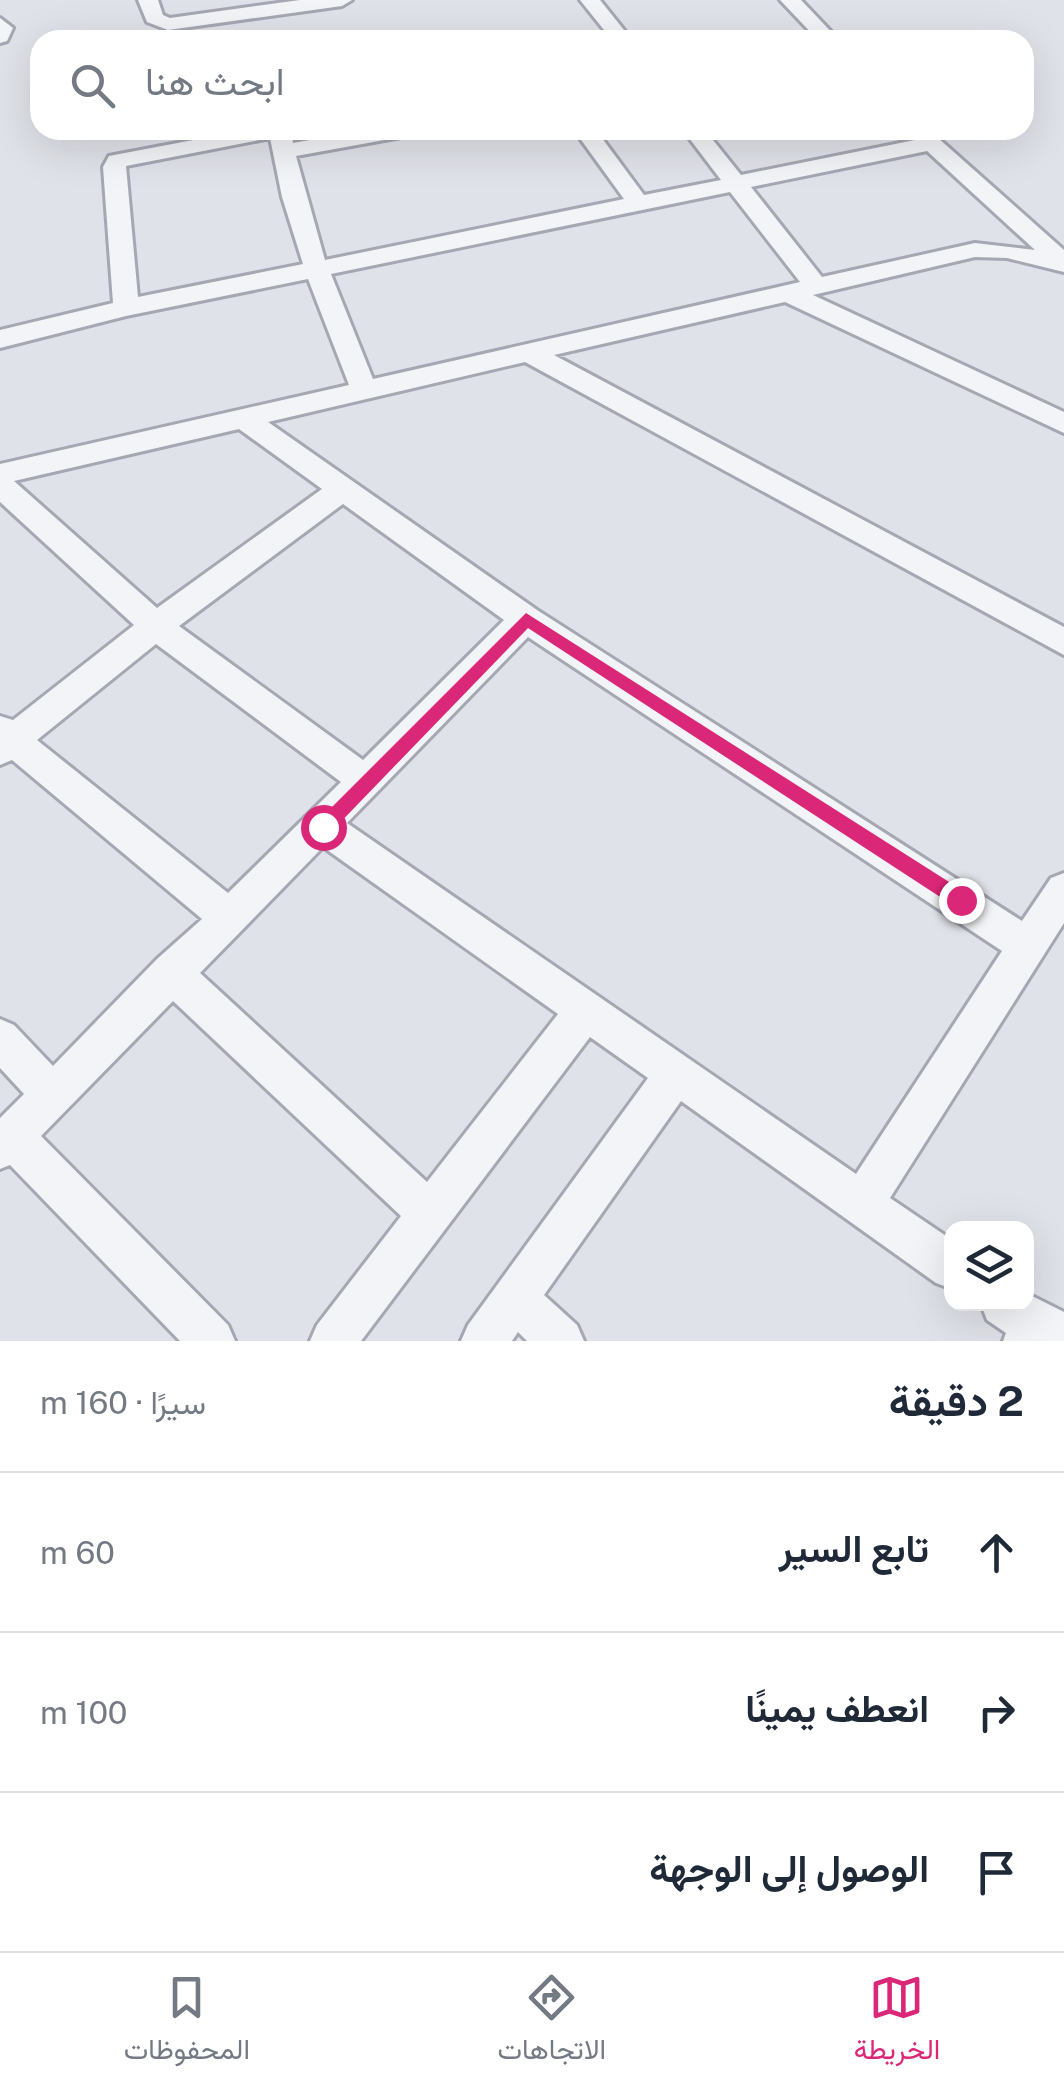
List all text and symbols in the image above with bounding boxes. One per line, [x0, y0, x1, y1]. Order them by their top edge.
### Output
search box [30, 30, 1034, 140]
icon: search [65, 58, 120, 113]
text: ابحث هنا [145, 59, 285, 104]
route start [301, 805, 347, 851]
route end [939, 878, 985, 924]
map controls [944, 1221, 1034, 1311]
button: layers [944, 1221, 1034, 1311]
text: 2 دقيقة [889, 1376, 1024, 1425]
text: سيرًا · 160 m [40, 1384, 206, 1421]
icon: ahead [969, 1525, 1024, 1580]
text: تابع السير [779, 1526, 929, 1571]
text: 60 m [40, 1534, 115, 1571]
icon: right [969, 1685, 1024, 1740]
text: انعطف يمينًا [745, 1686, 929, 1731]
text: 100 m [40, 1694, 127, 1731]
icon: arrive [969, 1845, 1024, 1900]
text: الوصول إلى الوجهة [649, 1846, 929, 1891]
tab: المحفوظات [124, 1970, 250, 2074]
tab: الاتجاهات [497, 1970, 606, 2074]
tab: الخريطة [854, 1970, 940, 2074]

